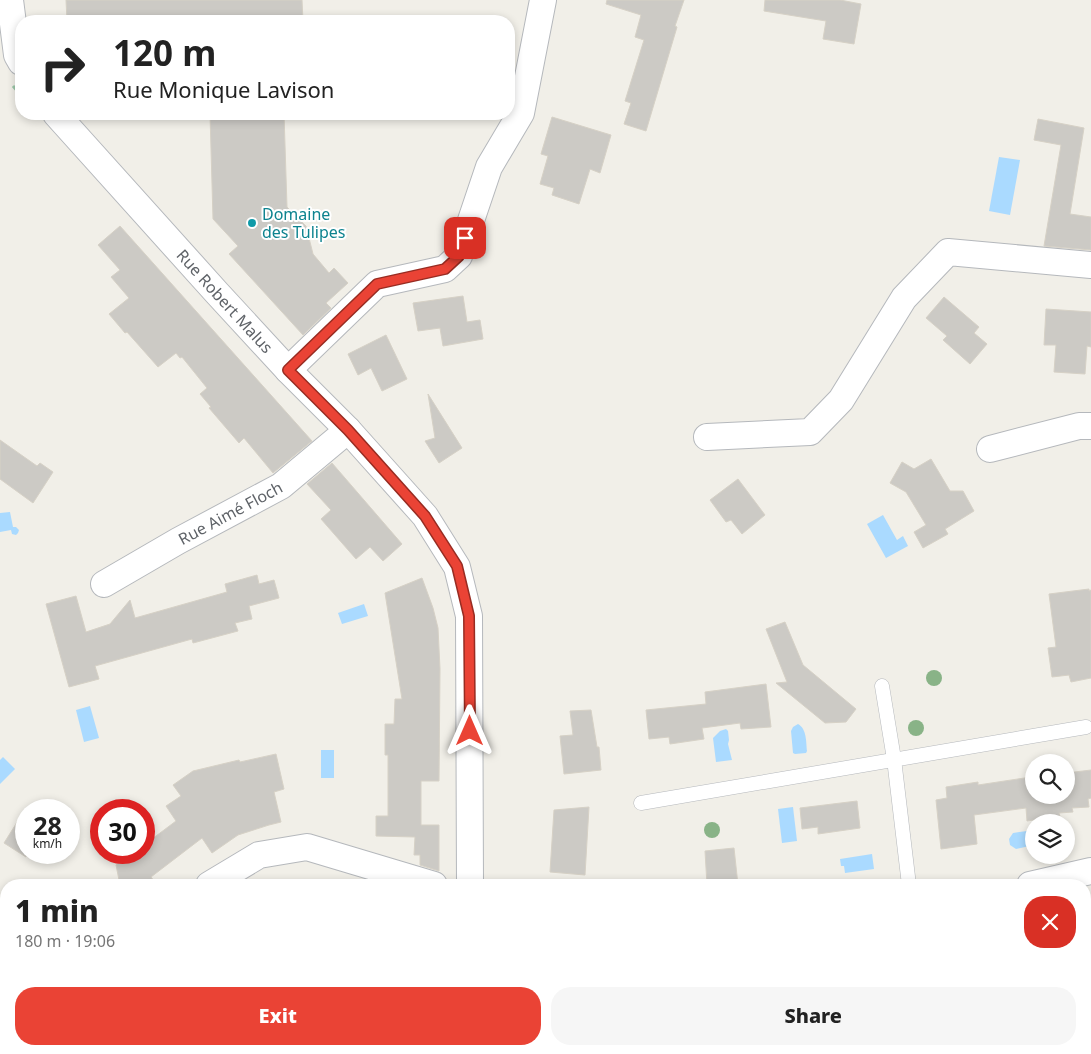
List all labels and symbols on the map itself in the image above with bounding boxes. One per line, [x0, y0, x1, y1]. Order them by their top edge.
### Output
place label: Domaine des Tulipes [262, 203, 345, 243]
marker: Domaine des Tulipes [246, 217, 258, 229]
pin [444, 217, 486, 259]
street label: Rue Robert Malus [172, 244, 278, 358]
street label: Rue Aimé Floch [174, 476, 286, 550]
position arrow [443, 704, 495, 756]
speed limit sign: 30 [90, 799, 155, 864]

